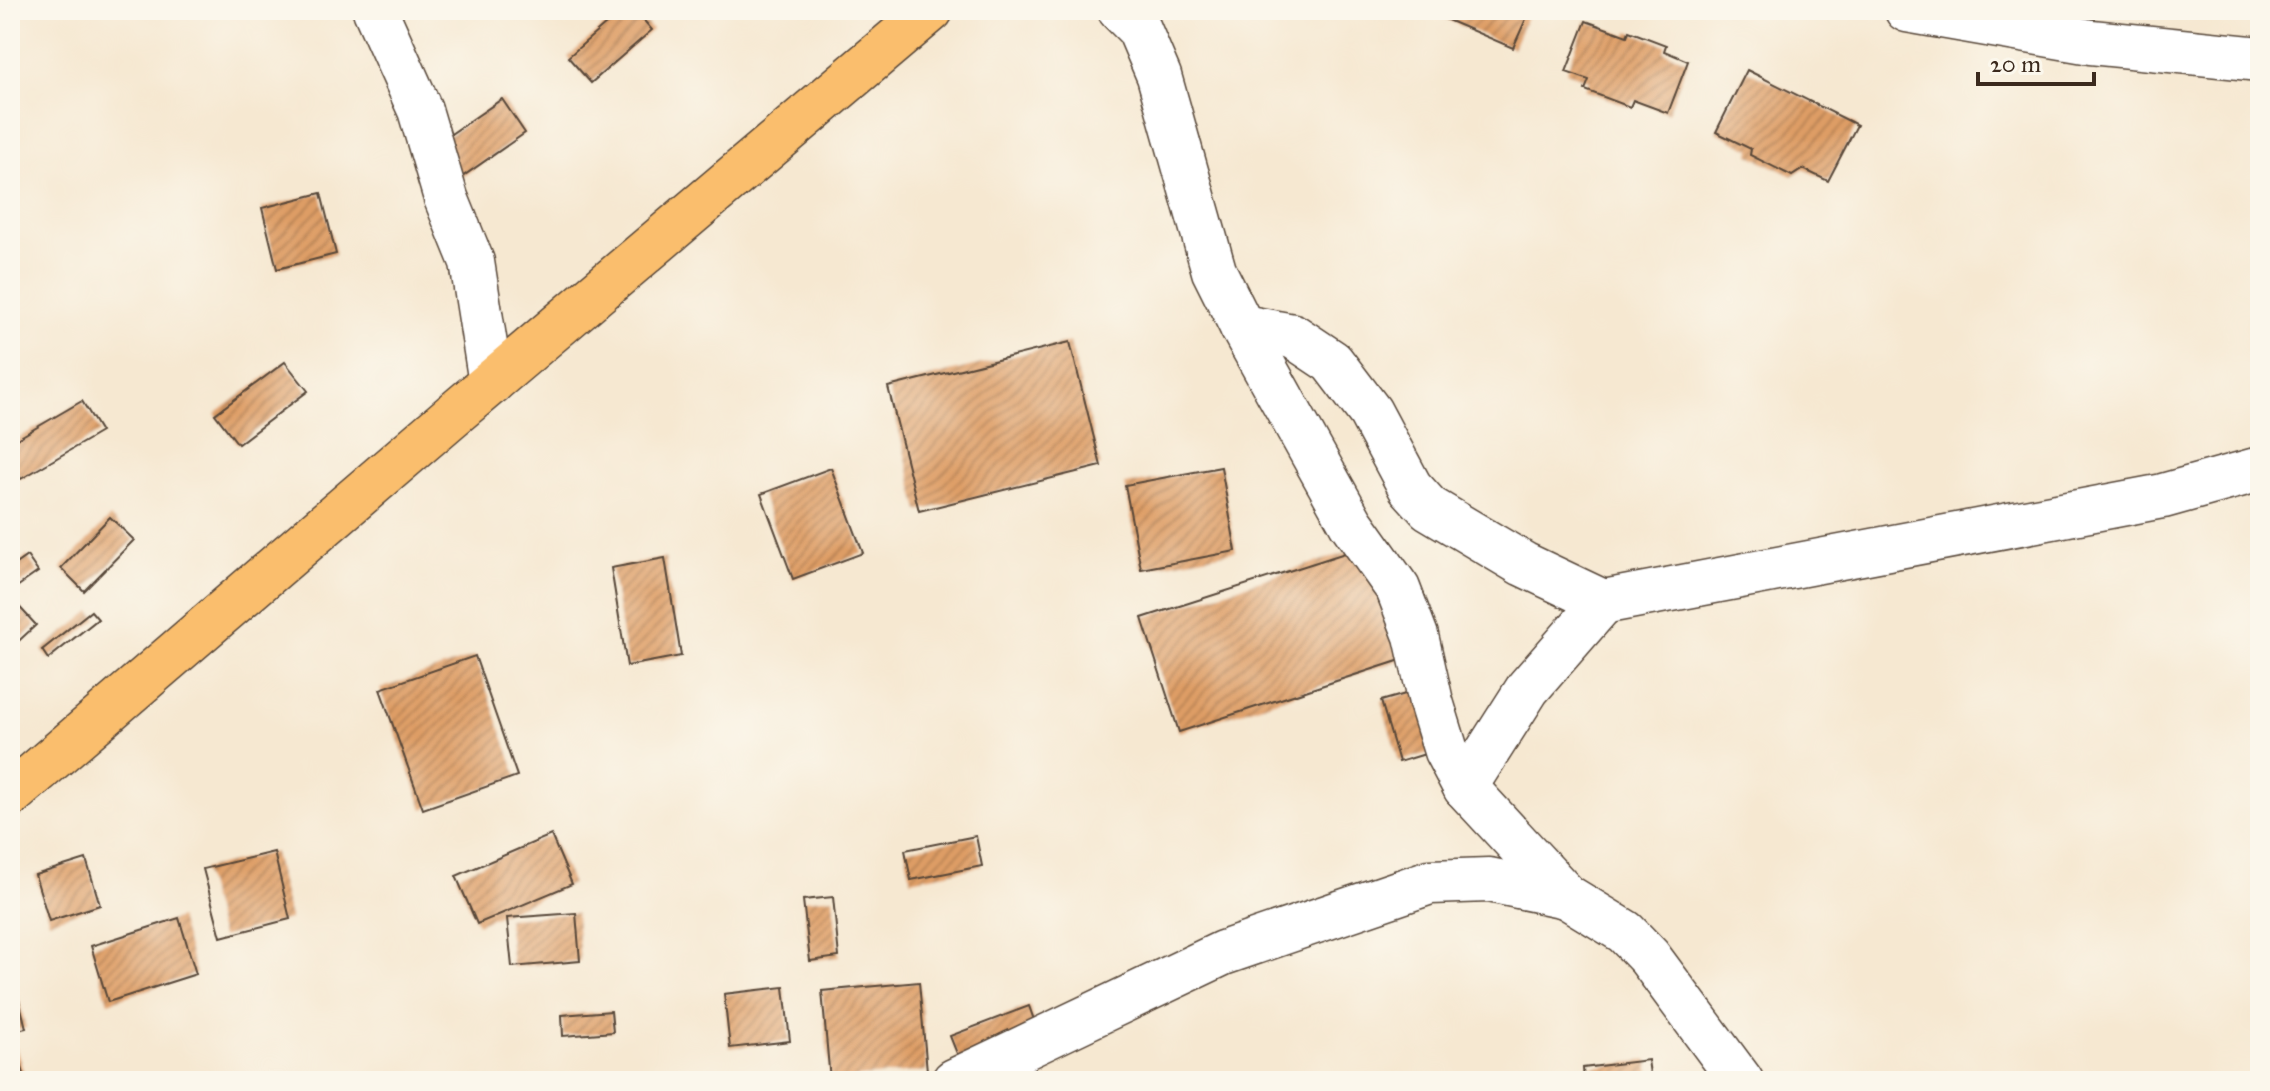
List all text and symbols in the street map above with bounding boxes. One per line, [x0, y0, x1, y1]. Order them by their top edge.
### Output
scale bar [1978, 36, 2094, 86]
text: 20 m [1990, 49, 2041, 79]

